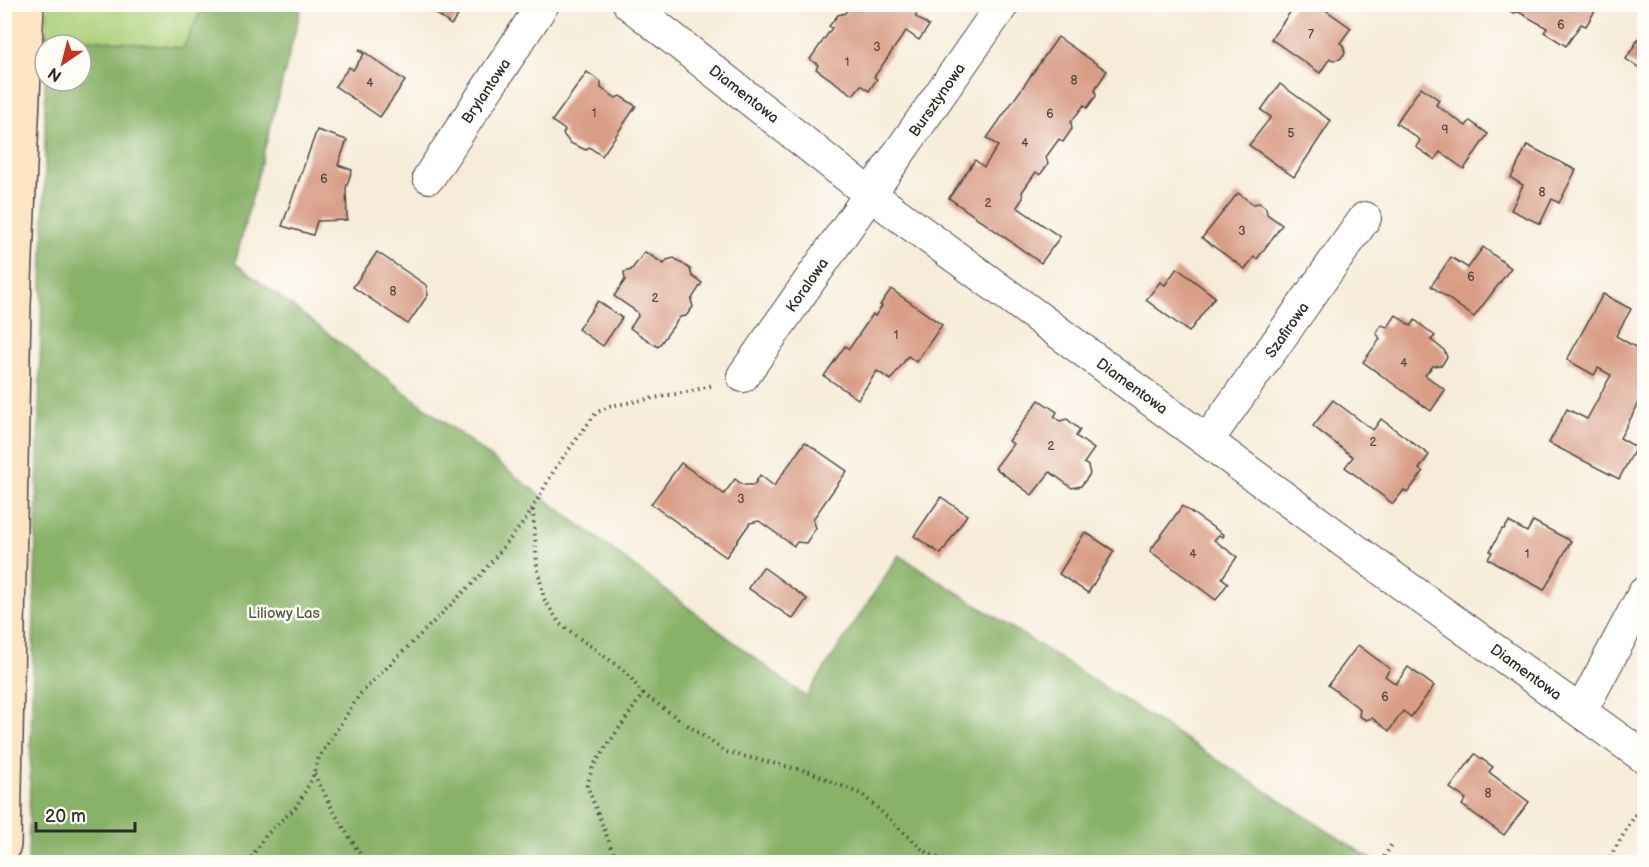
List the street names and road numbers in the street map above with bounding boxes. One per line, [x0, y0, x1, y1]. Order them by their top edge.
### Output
street label: Brylantowa [458, 55, 515, 127]
street label: Bursztynowa [905, 60, 970, 141]
street label: Diamentowa [705, 61, 783, 128]
street label: Koralowa [782, 255, 833, 316]
street label: Szafirowa [1261, 299, 1314, 362]
street label: Diamentowa [1092, 354, 1171, 419]
street label: Diamentowa [1486, 640, 1565, 705]

